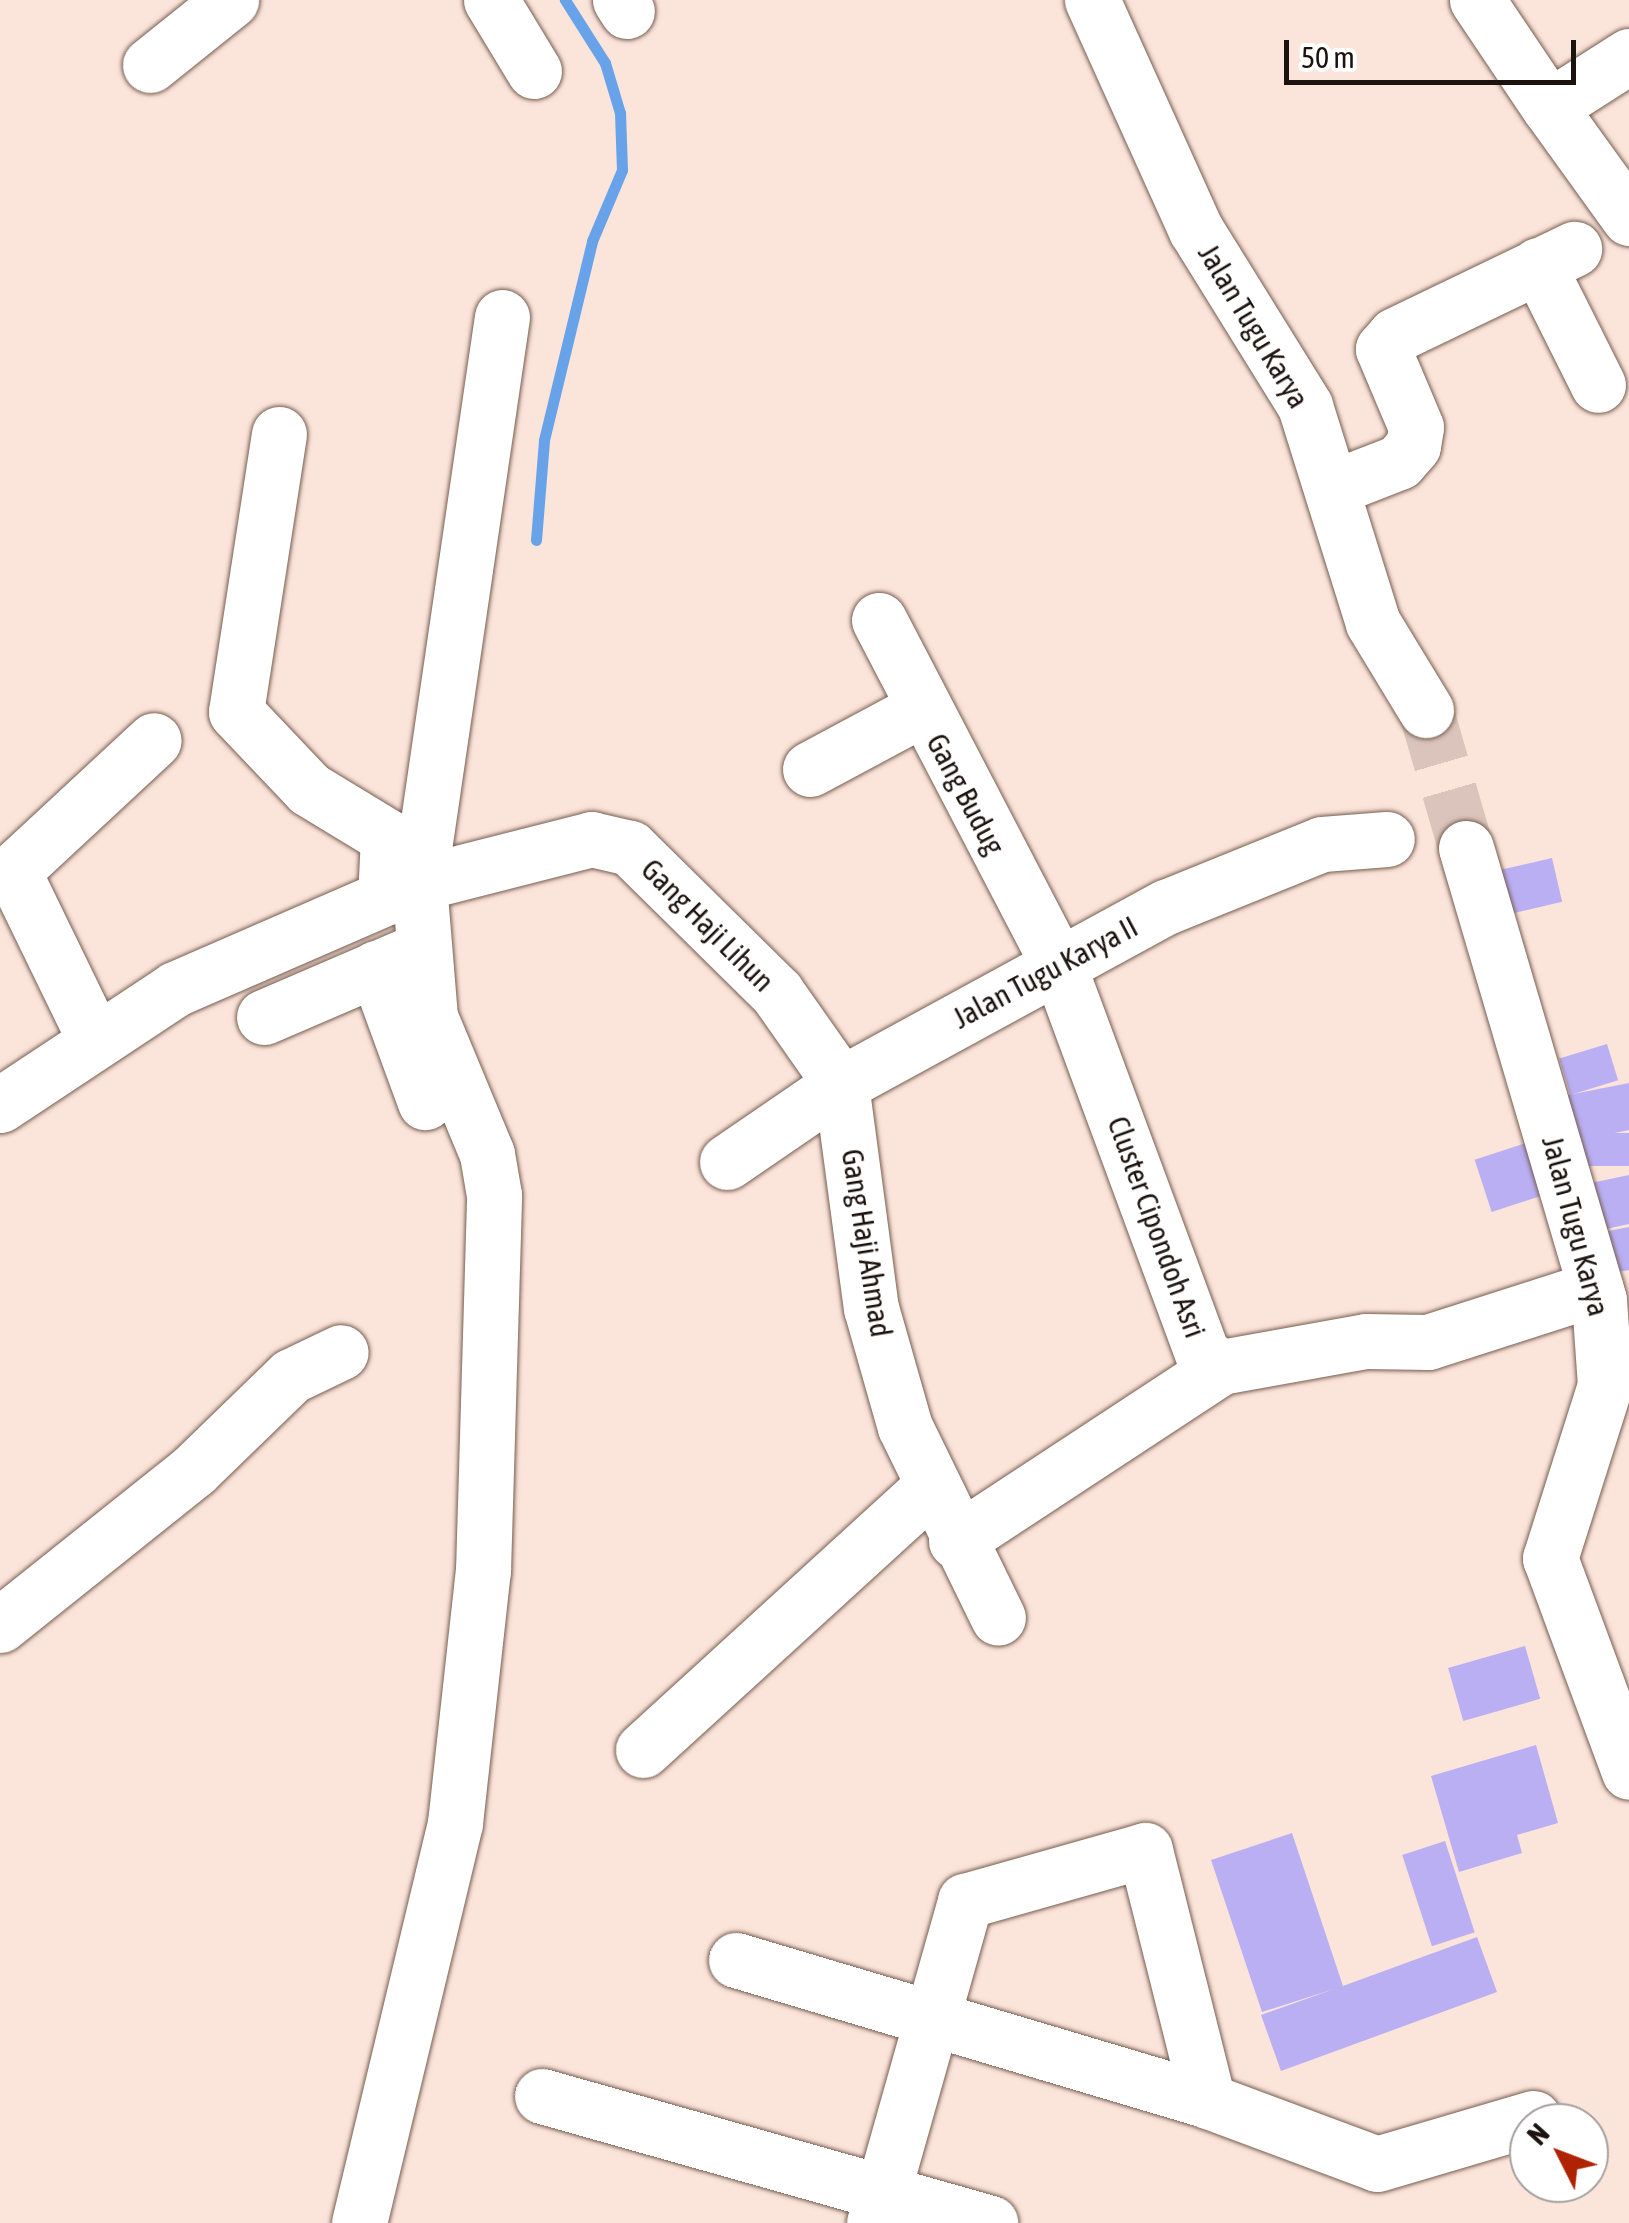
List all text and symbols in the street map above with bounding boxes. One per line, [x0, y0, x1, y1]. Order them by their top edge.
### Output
scale bar [1289, 20, 1582, 82]
text: 50 m [1301, 40, 1355, 74]
street label: Jalan Tugu Karya [1191, 238, 1317, 414]
street label: Gang Budug [919, 727, 1013, 861]
street label: Gang Haji Lihun [634, 851, 782, 999]
street label: Jalan Tugu Karya II [946, 908, 1144, 1036]
street label: Cluster Cipondoh Asri [1100, 1111, 1214, 1343]
street label: Jalan Tugu Karya [1535, 1132, 1617, 1320]
street label: Gang Haji Ahmad [834, 1146, 900, 1340]
north arrow [1509, 2103, 1609, 2203]
text: N [1521, 2117, 1556, 2151]

